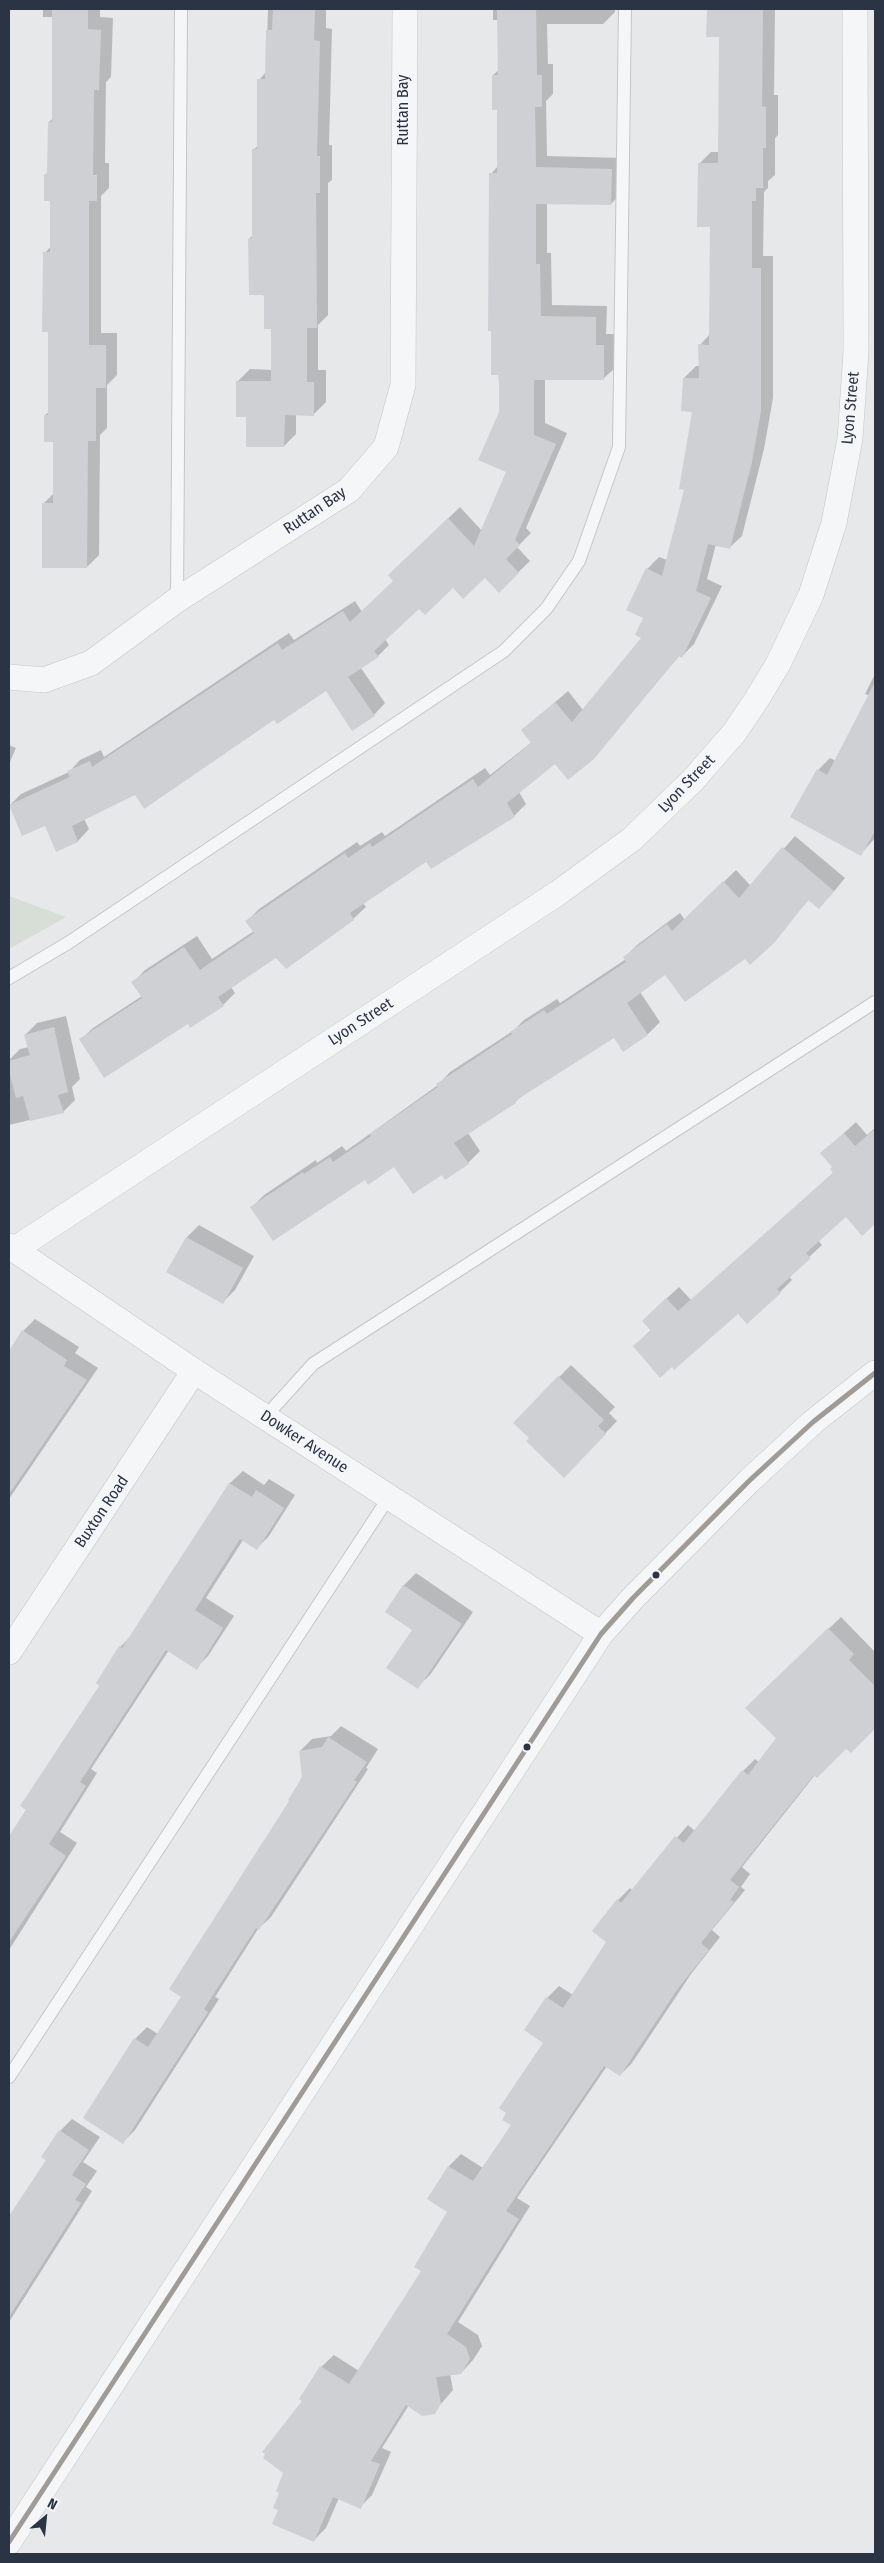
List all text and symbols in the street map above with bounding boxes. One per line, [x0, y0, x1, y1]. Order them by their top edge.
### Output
street label: Ruttan Bay [394, 75, 414, 145]
street label: Lyon Street [838, 371, 864, 445]
street label: Ruttan Bay [280, 483, 350, 539]
street label: Lyon Street [655, 751, 719, 817]
street label: Lyon Street [325, 994, 397, 1050]
street label: Dowker Avenue [256, 1406, 352, 1478]
street label: Buxton Road [71, 1472, 133, 1552]
unlabelled marker [651, 1570, 661, 1580]
unlabelled marker [522, 1742, 532, 1752]
north arrow [20, 2493, 70, 2543]
text: N [45, 2495, 60, 2514]

